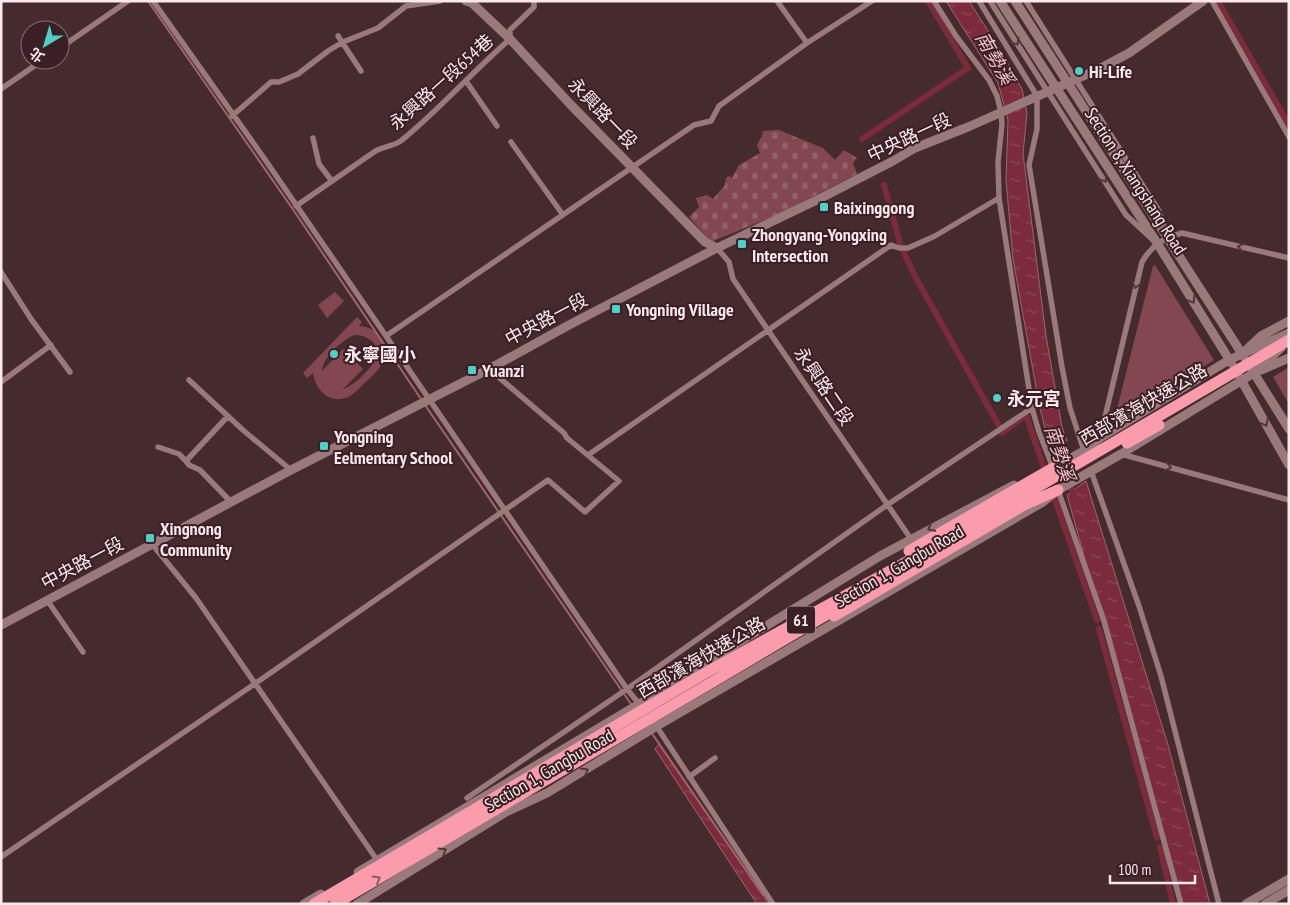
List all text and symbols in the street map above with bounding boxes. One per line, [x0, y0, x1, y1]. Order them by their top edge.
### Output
north arrow [20, 20, 70, 70]
water label: 南勢溪 [970, 27, 1021, 91]
street label: 永興路一段654巷 [384, 29, 498, 135]
one-way arrow [1010, 37, 1020, 46]
text: 北 [26, 44, 48, 67]
place label: Hi-Life [1089, 60, 1132, 83]
marker: Hi-Life [1073, 65, 1085, 77]
street label: 永興路一段 [563, 73, 643, 153]
street label: Section 8, Xiangshang Road [1080, 103, 1192, 259]
street label: 中央路一段 [863, 108, 955, 166]
one-way arrow [1097, 174, 1107, 183]
place label: Baixinggong [834, 196, 914, 219]
marker: Baixinggong [818, 201, 830, 213]
place label: Zhongyang-Yongxing Intersection [752, 223, 887, 267]
marker: Zhongyang-Yongxing Intersection [736, 238, 748, 250]
one-way arrow [1237, 242, 1246, 253]
one-way arrow [1131, 281, 1142, 290]
street label: 中央路一段 [501, 288, 591, 350]
one-way arrow [1186, 294, 1195, 303]
place label: Yongning Village [625, 298, 734, 321]
marker: Yongning Village [610, 303, 622, 315]
street label: 永興路二段 [789, 342, 859, 430]
place label: 永寧國小 [344, 343, 416, 366]
marker: 永寧國小 [328, 348, 340, 360]
street label: 西部濱海快速公路 [1075, 358, 1211, 450]
place label: Yuanzi [481, 359, 524, 382]
marker: Yuanzi [466, 364, 478, 376]
place label: 永元宮 [1007, 387, 1061, 410]
marker: 永元宮 [991, 392, 1003, 404]
one-way arrow [1259, 418, 1269, 427]
water label: 南勢溪 [1040, 422, 1081, 487]
place label: Yongning Eelmentary School [333, 425, 453, 469]
marker: Yongning Eelmentary School [318, 440, 330, 452]
one-way arrow [1164, 461, 1172, 471]
place label: Xingnong Community [160, 517, 233, 561]
street label: Section 1, Gangbu Road [830, 520, 968, 612]
one-way arrow [927, 522, 936, 532]
street label: 中央路一段 [37, 532, 127, 594]
marker: Xingnong Community [144, 532, 156, 544]
road number: 61 [787, 606, 815, 634]
street label: 西部濱海快速公路 [633, 611, 769, 703]
street label: Section 1, Gangbu Road [480, 724, 618, 816]
one-way arrow [579, 767, 588, 777]
one-way arrow [438, 847, 447, 857]
scale bar [1110, 852, 1195, 884]
text: 100 m [1118, 860, 1151, 879]
one-way arrow [371, 875, 380, 885]

